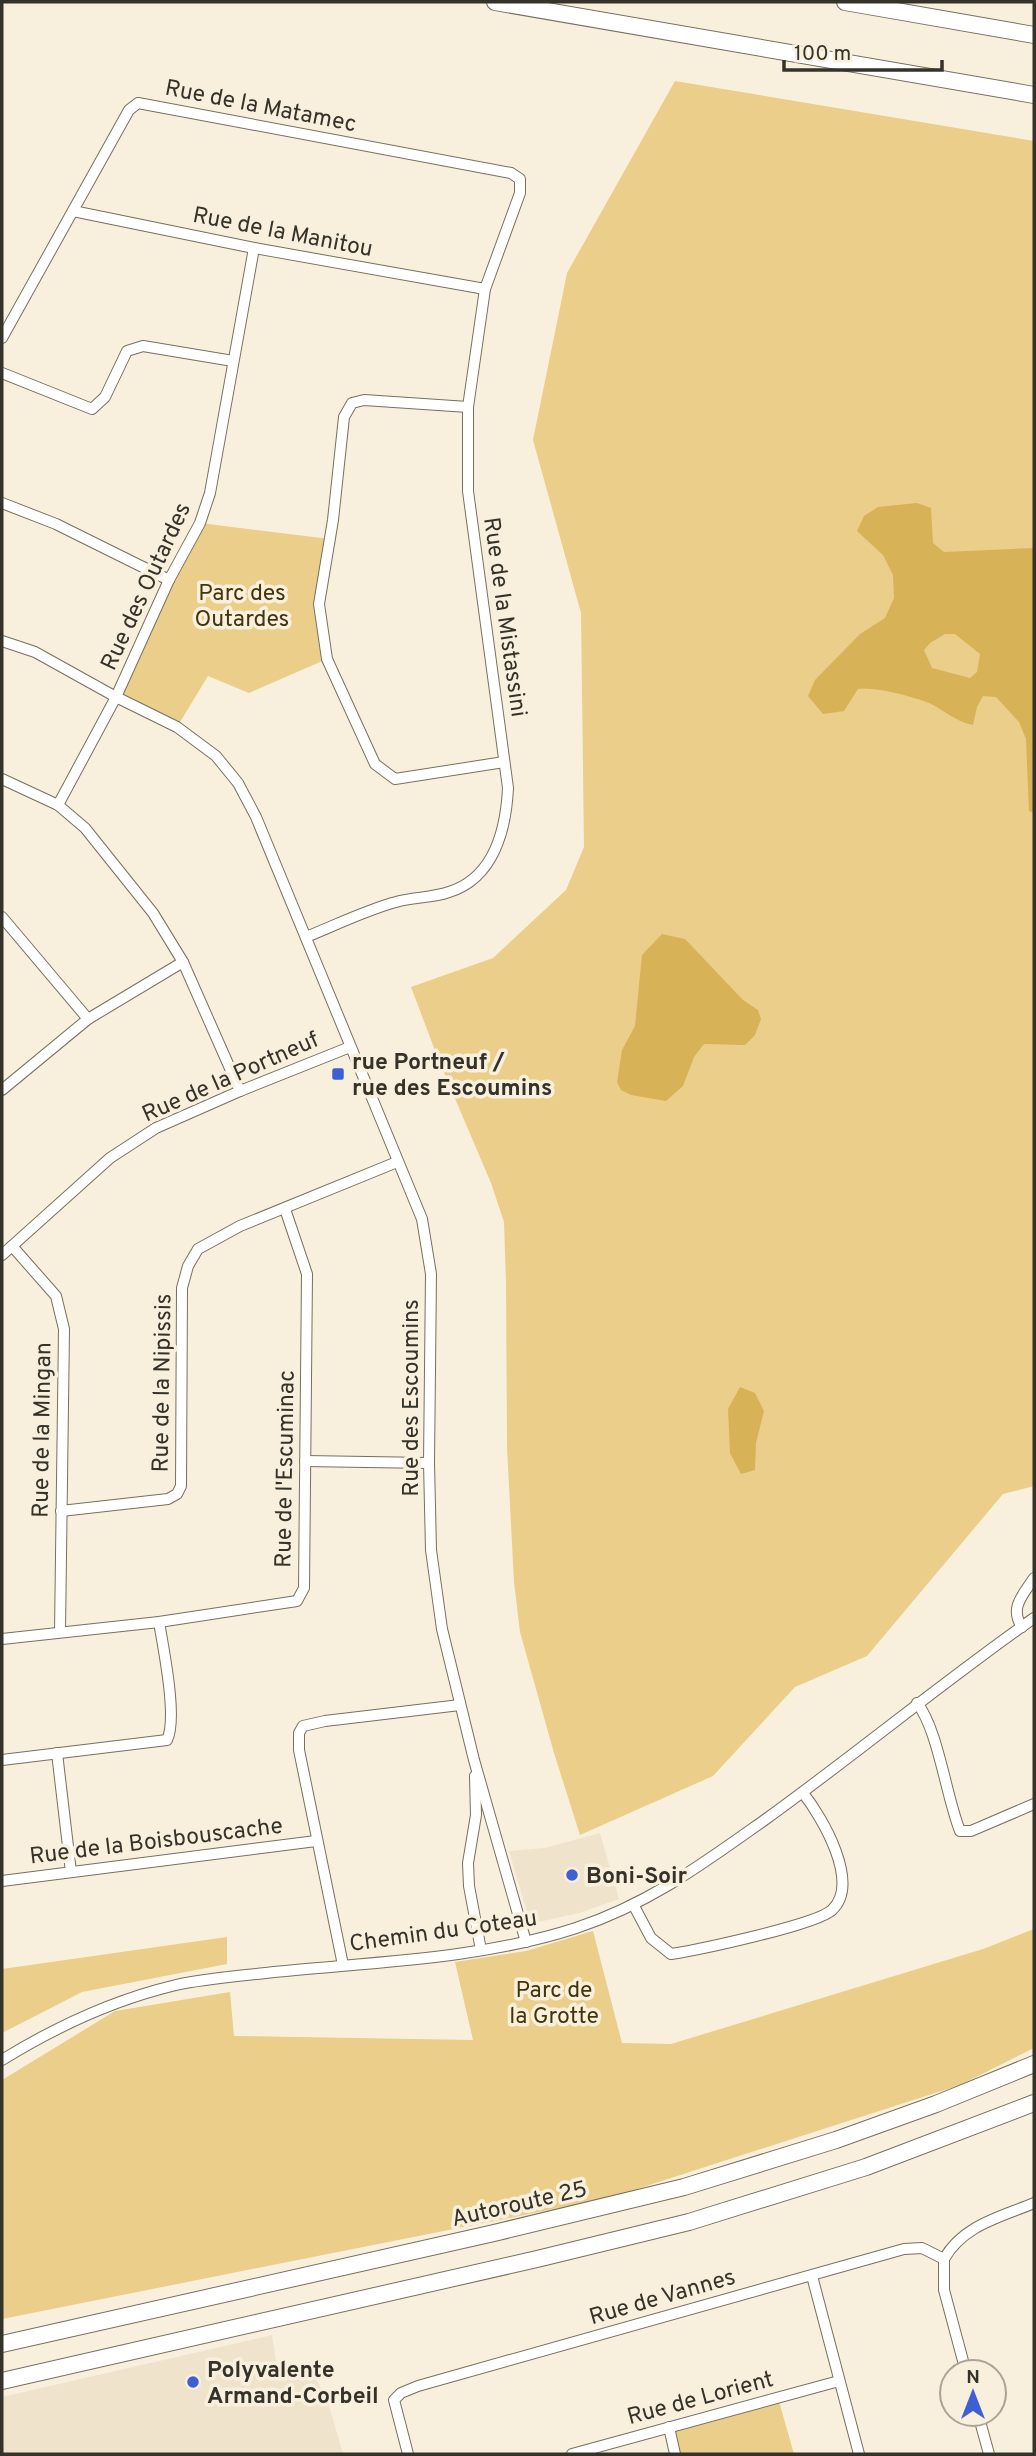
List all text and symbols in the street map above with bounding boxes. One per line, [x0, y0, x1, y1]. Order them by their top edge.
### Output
scale bar [784, 28, 942, 72]
text: 100 m [794, 41, 851, 68]
street label: Rue de la Matamec [162, 75, 359, 140]
street label: Rue de la Manitou [190, 202, 375, 265]
street label: Rue des Outardes [96, 499, 199, 676]
street label: Rue de la Mistassini [475, 516, 532, 719]
park label: Parc des Outardes [195, 580, 289, 635]
street label: Rue de la Portneuf [138, 1026, 324, 1130]
place label: rue Portneuf / rue des Escoumins [352, 1049, 552, 1104]
marker: rue Portneuf / rue des Escoumins [330, 1066, 346, 1082]
street label: Rue de la Nipissis [147, 1293, 180, 1473]
street label: Rue des Escoumins [398, 1299, 427, 1497]
street label: Rue de la Mingan [27, 1342, 60, 1518]
street label: Rue de l'Escuminac [270, 1370, 303, 1568]
street label: Rue de la Boisbouscache [28, 1813, 285, 1872]
place label: Boni-Soir [586, 1863, 687, 1892]
marker: Boni-Soir [564, 1867, 580, 1883]
street label: Chemin du Coteau [348, 1905, 539, 1960]
park label: Parc de la Grotte [509, 1977, 599, 2032]
street label: Autoroute 25 [449, 2176, 590, 2235]
street label: Rue de Vannes [586, 2264, 739, 2333]
place label: Polyvalente Armand-Corbeil [207, 2357, 379, 2412]
north arrow [938, 2358, 1008, 2428]
street label: Rue de Lorient [624, 2366, 777, 2433]
text: N [966, 2366, 980, 2390]
marker: Polyvalente Armand-Corbeil [185, 2374, 201, 2390]

